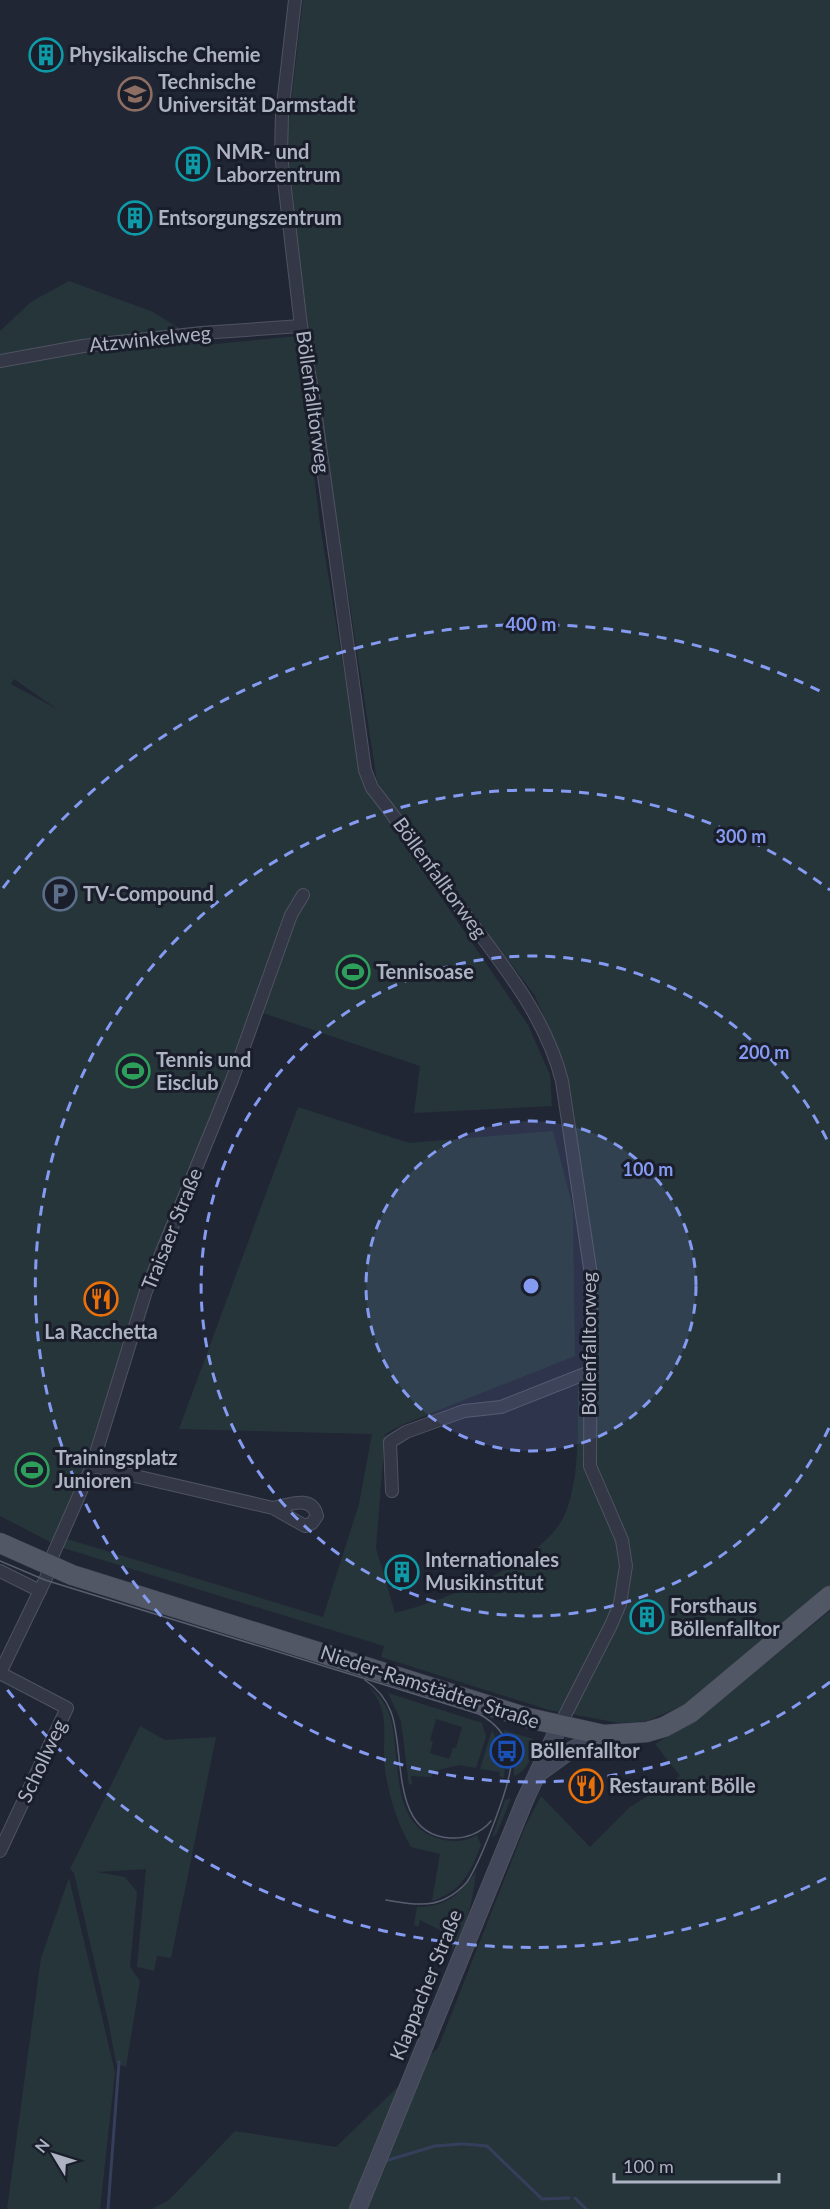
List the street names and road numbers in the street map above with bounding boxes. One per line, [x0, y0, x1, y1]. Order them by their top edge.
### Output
street label: Atzwinkelweg [88, 320, 212, 356]
street label: Böllenfalltorweg [292, 329, 336, 475]
street label: Böllenfalltorweg [389, 812, 493, 943]
street label: Traisaer Straße [136, 1164, 206, 1293]
street label: Böllenfalltorweg [576, 1272, 600, 1416]
street label: Nieder-Ramstädter Straße [318, 1639, 543, 1733]
street label: Schollweg [11, 1715, 71, 1806]
street label: Klappacher Straße [384, 1906, 466, 2063]

